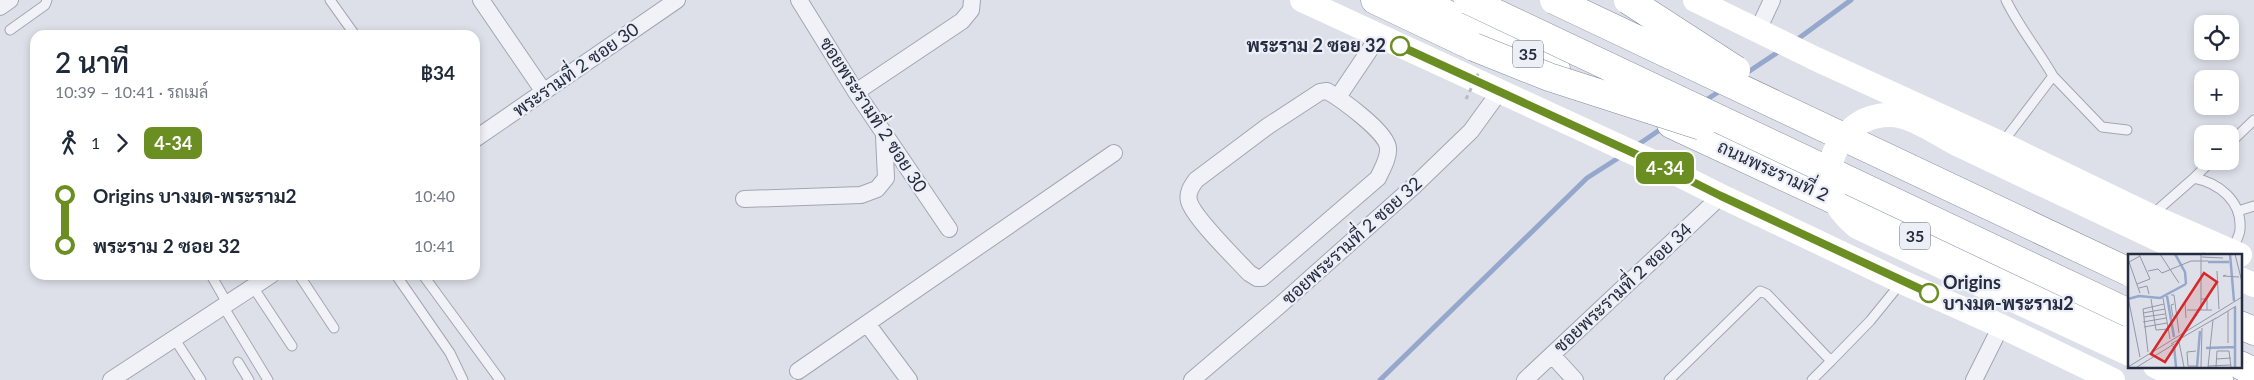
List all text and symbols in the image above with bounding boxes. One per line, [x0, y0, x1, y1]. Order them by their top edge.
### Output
street label: พระรามที่ 2 ซอย 30 [506, 14, 643, 121]
map controls [2194, 15, 2239, 170]
button: locate [2194, 15, 2239, 60]
street label: ซอยพระรามที่ 2 ซอย 30 [815, 31, 936, 196]
place label: พระราม 2 ซอย 32 [1247, 34, 1386, 56]
marker: พระราม 2 ซอย 32 [1390, 36, 1410, 56]
road number: 35 [1513, 41, 1543, 68]
text: 2 นาที [55, 45, 129, 79]
text: ฿34 [420, 61, 455, 84]
button: + [2194, 70, 2239, 115]
text: 10:39 – 10:41 · รถเมล์ [55, 82, 208, 101]
button: − [2194, 125, 2239, 170]
icon: walk [55, 129, 83, 157]
icon: forward [108, 129, 136, 157]
street label: ถนนพระรามที่ 2 [1714, 131, 1834, 205]
text: 4-34 [154, 132, 192, 154]
text: 1 [91, 133, 100, 152]
line badge: 4-34 [1630, 152, 1700, 184]
text: 4-34 [1646, 157, 1684, 179]
street label: ซอยพระรามที่ 2 ซอย 32 [1274, 169, 1426, 309]
text: Origins บางมด-พระราม2 [93, 184, 297, 207]
text: 10:40 [414, 186, 455, 205]
street label: ซอยพระรามที่ 2 ซอย 34 [1546, 215, 1696, 357]
road number: 35 [1900, 222, 1930, 250]
text: พระราม 2 ซอย 32 [93, 234, 240, 257]
text: 10:41 [414, 236, 455, 255]
inset map [2128, 254, 2242, 368]
place label: Origins บางมด-พระราม2 [1943, 271, 2074, 314]
marker: Origins บางมด-พระราม2 [1919, 283, 1939, 303]

